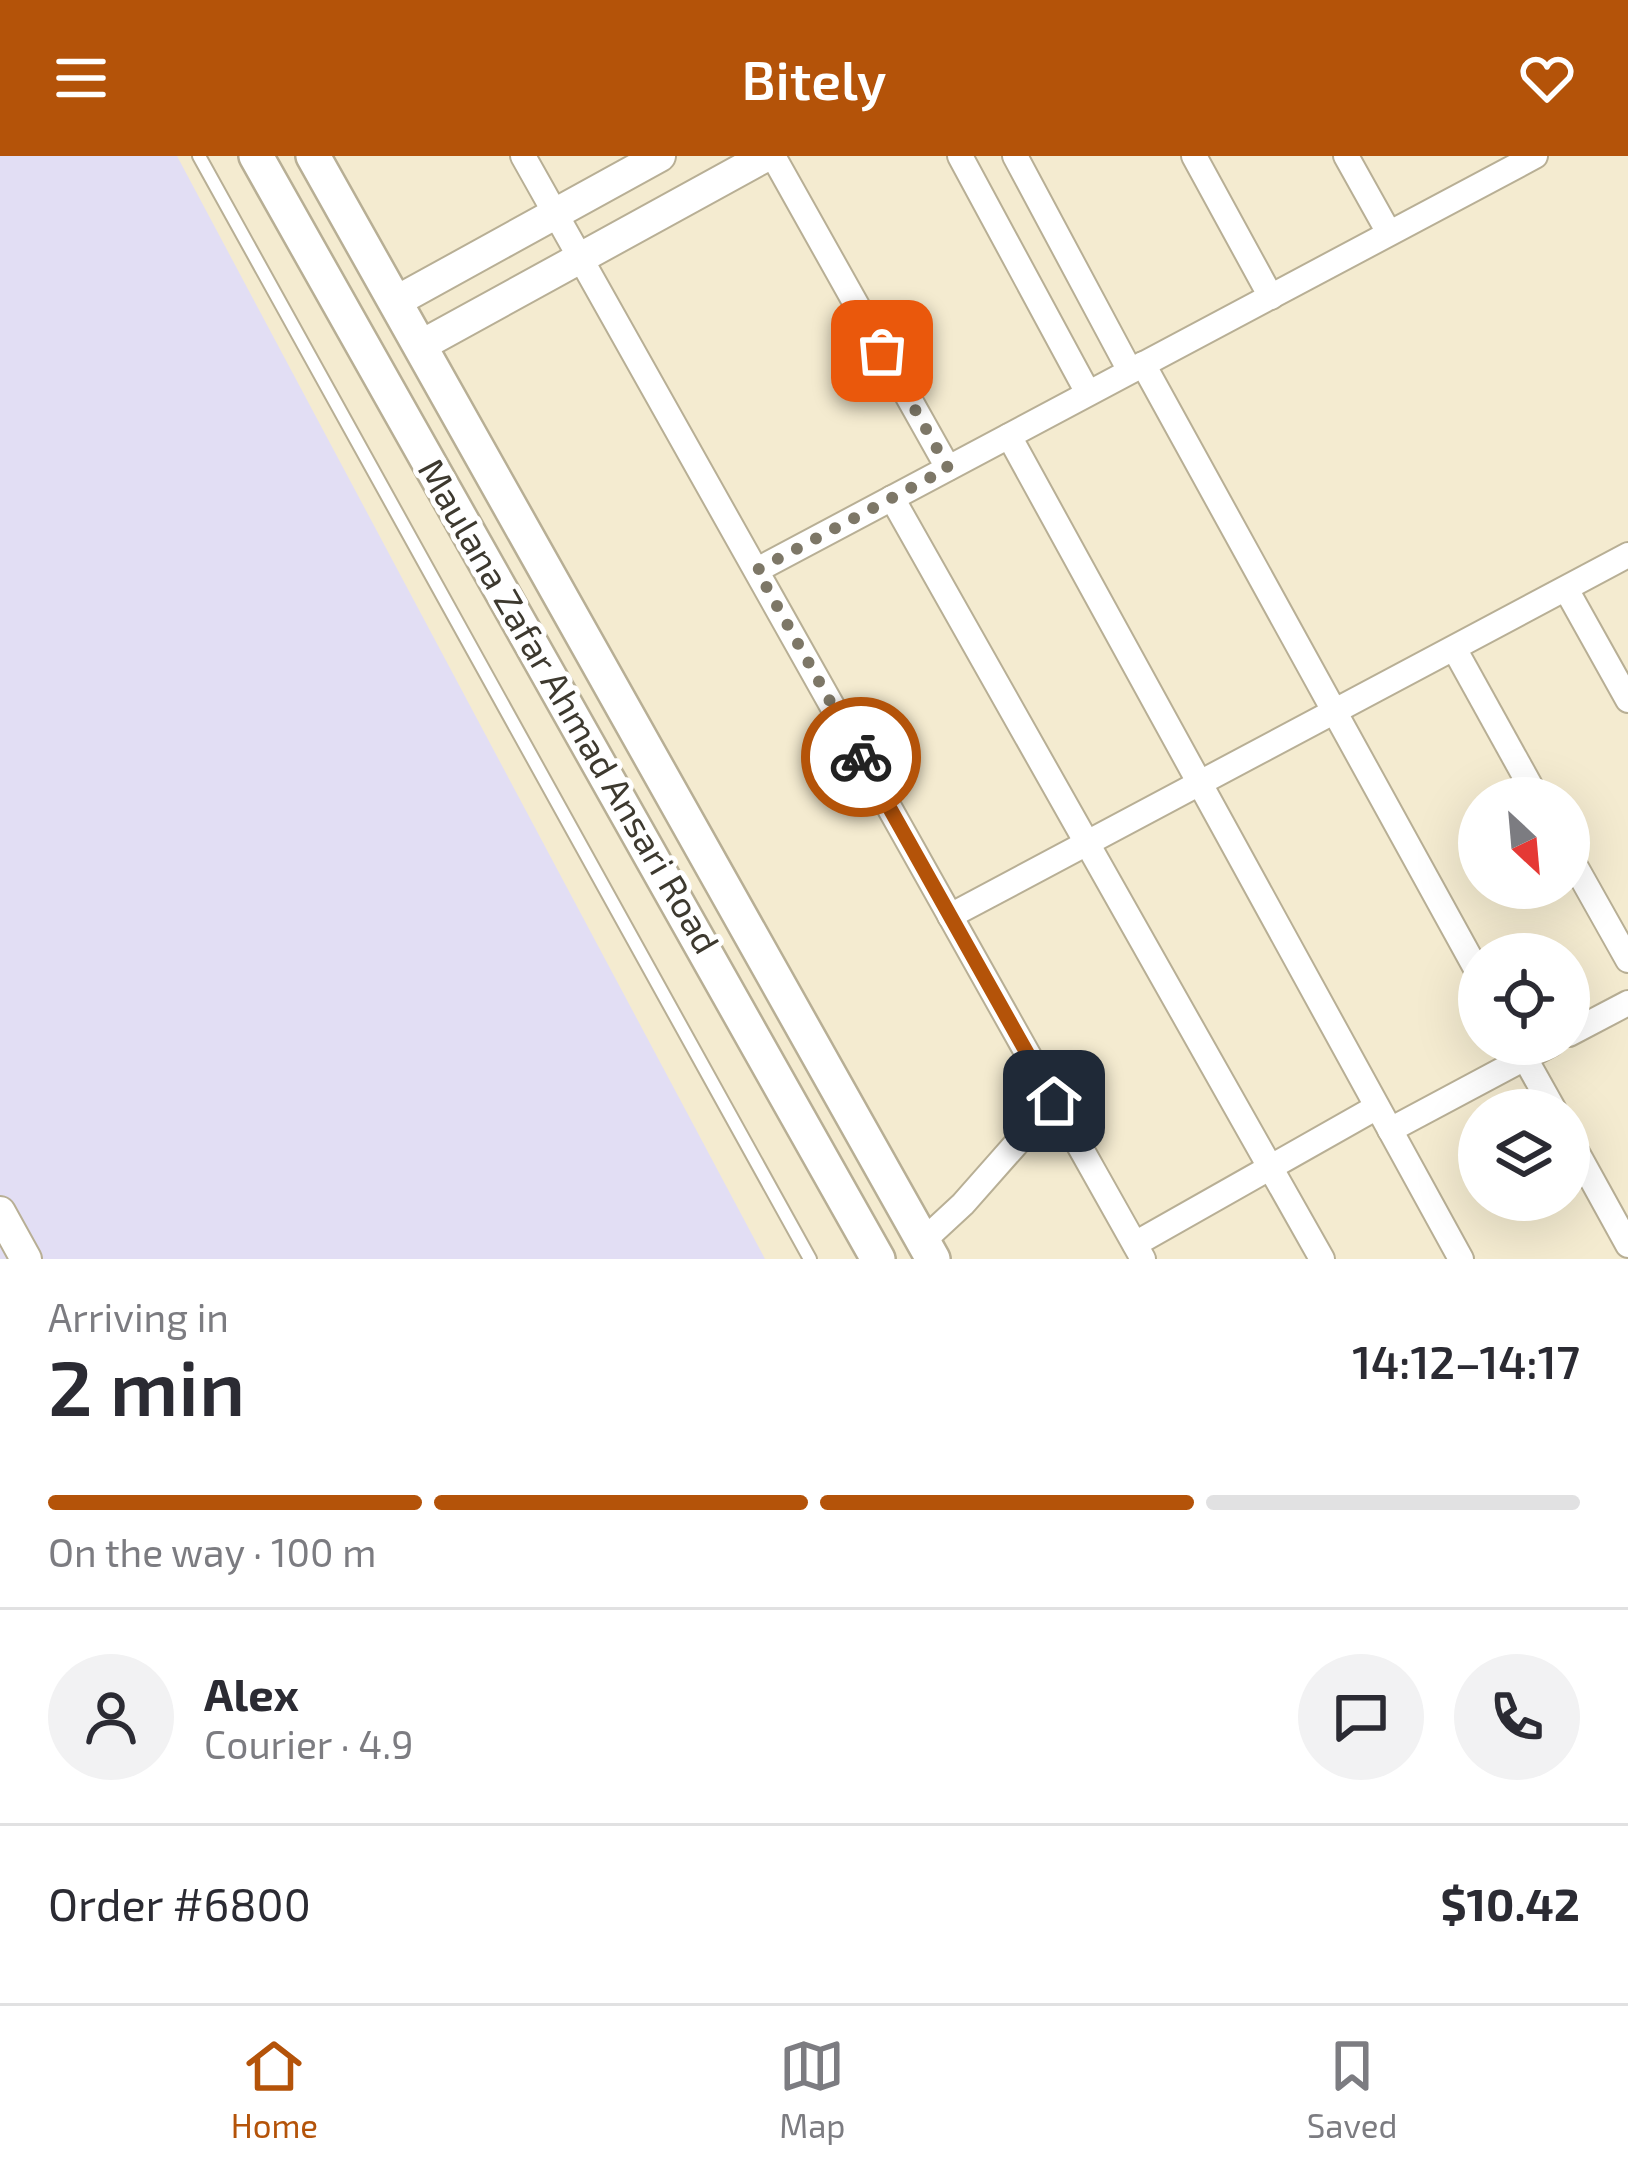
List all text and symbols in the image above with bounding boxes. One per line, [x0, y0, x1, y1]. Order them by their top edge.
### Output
icon: menu [48, 45, 114, 111]
icon: heart [1514, 45, 1580, 111]
text: Bitely [741, 46, 887, 111]
pin [831, 300, 933, 402]
icon: bag [849, 318, 915, 384]
street label: Maulana Zafar Ahmad Ansari Road [411, 450, 730, 960]
courier [801, 697, 921, 817]
icon: bike [828, 724, 894, 790]
north arrow [1458, 777, 1590, 909]
map controls [1458, 777, 1590, 1221]
button: locate [1458, 933, 1590, 1065]
pin [1003, 1050, 1105, 1152]
icon: home [1021, 1068, 1087, 1134]
button: layers [1458, 1089, 1590, 1221]
text: Arriving in [48, 1293, 229, 1340]
text: 14:12–14:17 [1352, 1334, 1580, 1388]
text: 2 min [48, 1338, 245, 1432]
text: On the way · 100 m [48, 1528, 376, 1575]
button: person [48, 1654, 174, 1780]
button: chat [1298, 1654, 1424, 1780]
button: phone [1454, 1654, 1580, 1780]
text: Alex [204, 1666, 299, 1720]
text: Courier · 4.9 [204, 1720, 414, 1767]
text: Order #6800 [48, 1876, 311, 1930]
text: $10.42 [1440, 1876, 1580, 1930]
tab: Home [231, 2033, 318, 2145]
tab: Map [779, 2033, 846, 2145]
tab: Saved [1307, 2033, 1397, 2145]

